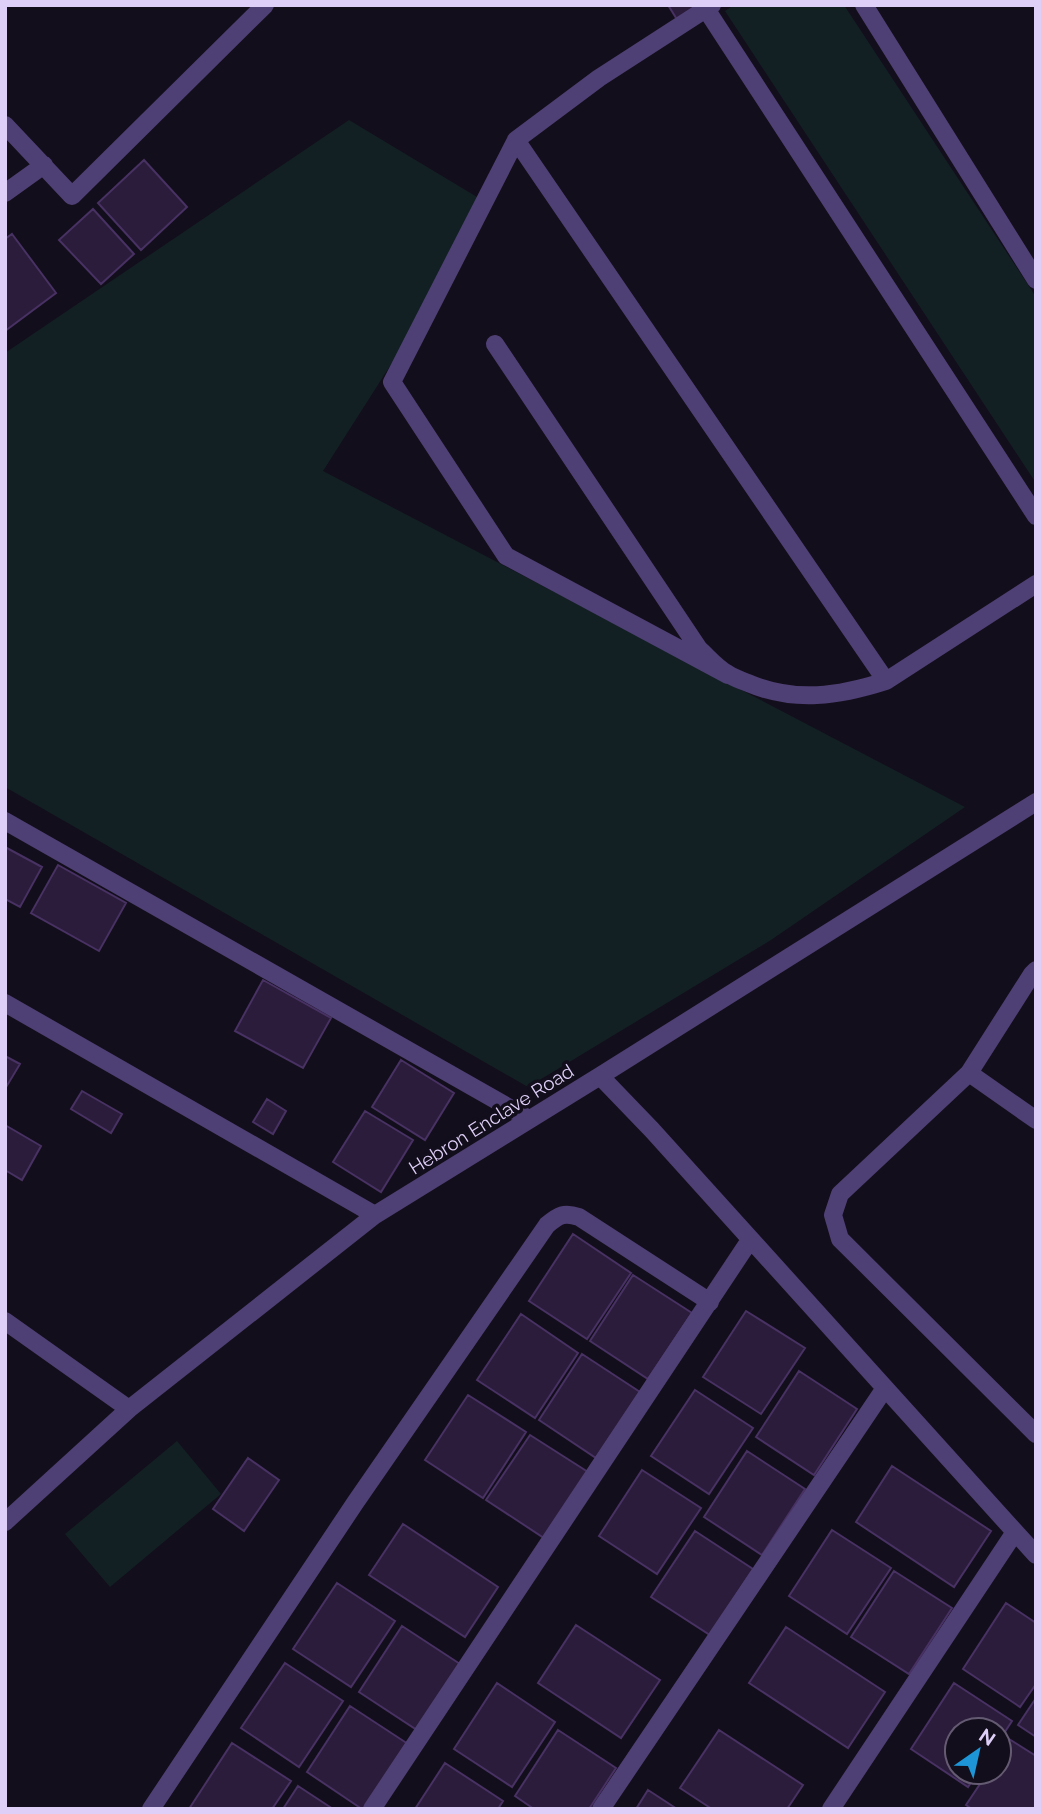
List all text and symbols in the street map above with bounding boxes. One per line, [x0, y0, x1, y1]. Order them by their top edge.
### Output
street label: Hebron Enclave Road [405, 1059, 577, 1179]
north arrow [943, 1716, 1013, 1786]
text: N [975, 1724, 1000, 1750]

